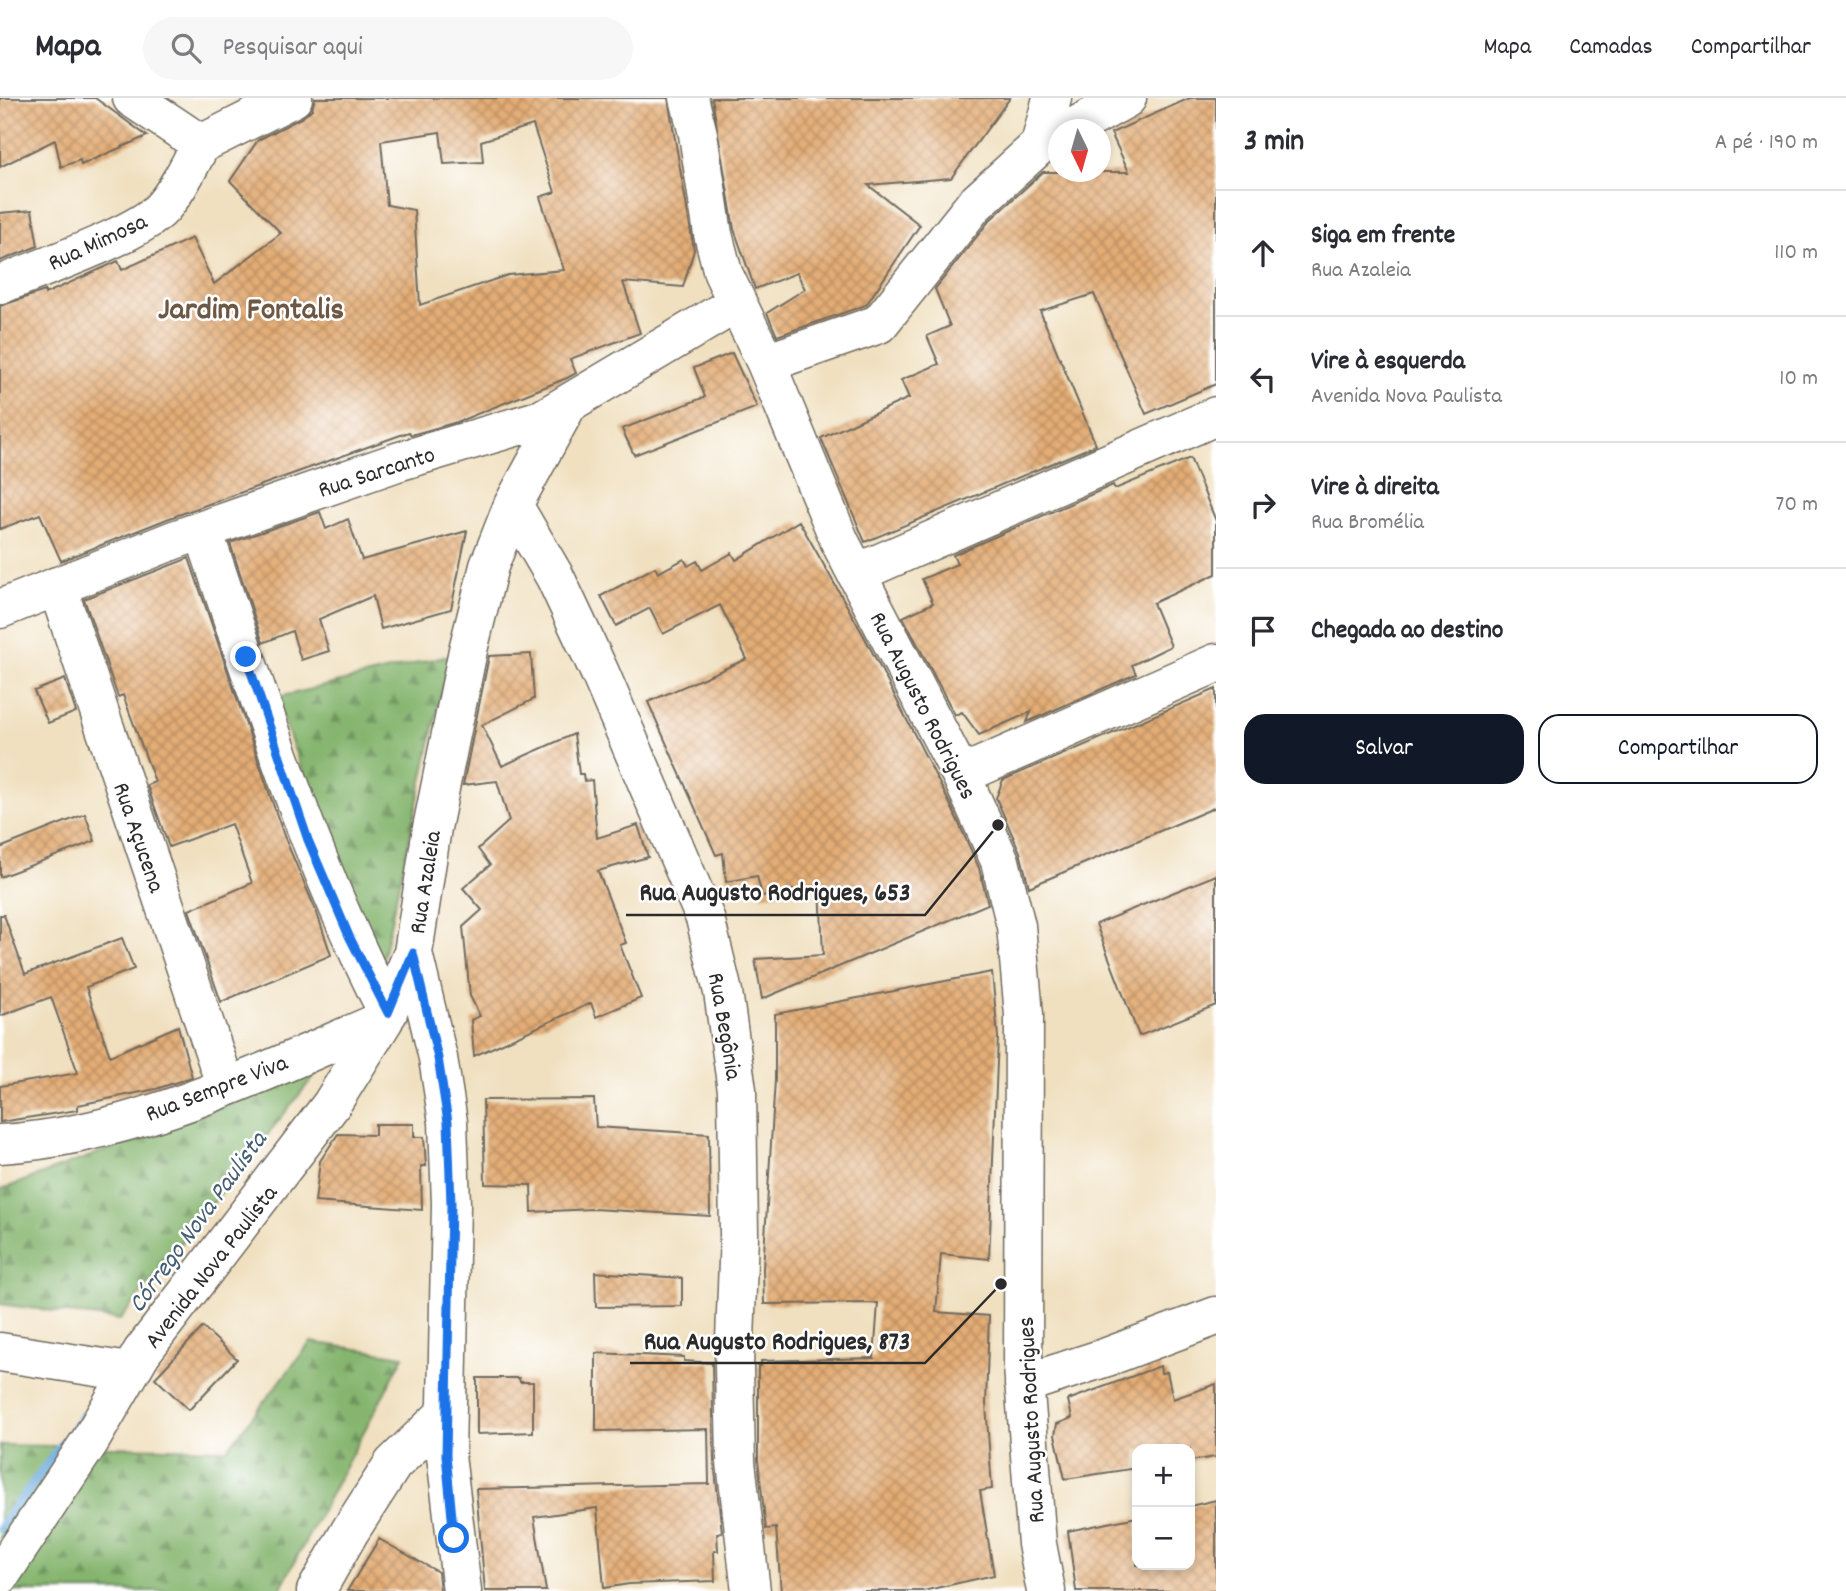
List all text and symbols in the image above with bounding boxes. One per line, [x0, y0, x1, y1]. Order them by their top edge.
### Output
search box [143, 17, 633, 80]
text: Mapa [35, 25, 101, 72]
icon: search [167, 29, 205, 67]
text: Pesquisar aqui [223, 30, 363, 67]
text: Mapa [1484, 31, 1531, 65]
text: Camadas [1569, 31, 1653, 65]
text: Compartilhar [1691, 31, 1811, 65]
north arrow [1048, 119, 1111, 182]
text: 3 min [1244, 122, 1304, 165]
text: A pé · 190 m [1715, 127, 1818, 160]
street label: Rua Mimosa [43, 206, 154, 281]
text: Siga em frente [1311, 218, 1455, 255]
icon: ahead [1244, 234, 1282, 272]
text: 110 m [1774, 237, 1818, 270]
text: Rua Azaleia [1311, 255, 1411, 288]
district label: Jardim Fontalis [158, 289, 344, 335]
text: Vire à esquerda [1311, 344, 1465, 381]
icon: left [1244, 360, 1282, 398]
text: 10 m [1779, 363, 1818, 396]
text: Avenida Nova Paulista [1311, 381, 1502, 414]
street label: Rua Sarcanto [314, 439, 440, 509]
text: Vire à direita [1311, 470, 1439, 507]
icon: right [1244, 486, 1282, 524]
text: 70 m [1776, 489, 1818, 522]
text: Rua Bromélia [1311, 507, 1424, 540]
street label: Rua Augusto Rodrigues [859, 607, 983, 806]
icon: arrive [1244, 612, 1282, 650]
text: Chegada ao destino [1311, 613, 1503, 650]
route end [230, 641, 261, 672]
button: Salvar [1244, 714, 1524, 784]
button: Compartilhar [1538, 714, 1818, 784]
street label: Rua Açucena [102, 778, 172, 898]
street label: Rua Azaleia [402, 828, 452, 937]
callout: Rua Augusto Rodrigues, 653 [626, 868, 925, 915]
text: Rua Augusto Rodrigues, 653 [639, 876, 911, 913]
street label: Rua Begônia [697, 970, 749, 1084]
street label: Rua Sempre Viva [141, 1047, 294, 1132]
water label: Córrego Nova Paulista [120, 1123, 278, 1321]
street label: Avenida Nova Paulista [138, 1178, 288, 1357]
callout: Rua Augusto Rodrigues, 873 [630, 1316, 925, 1363]
street label: Rua Augusto Rodrigues [1011, 1316, 1055, 1524]
text: Rua Augusto Rodrigues, 873 [644, 1325, 910, 1362]
map controls [1132, 1444, 1195, 1570]
button: + [1132, 1444, 1195, 1507]
button: − [1132, 1507, 1195, 1570]
route start [438, 1522, 469, 1553]

